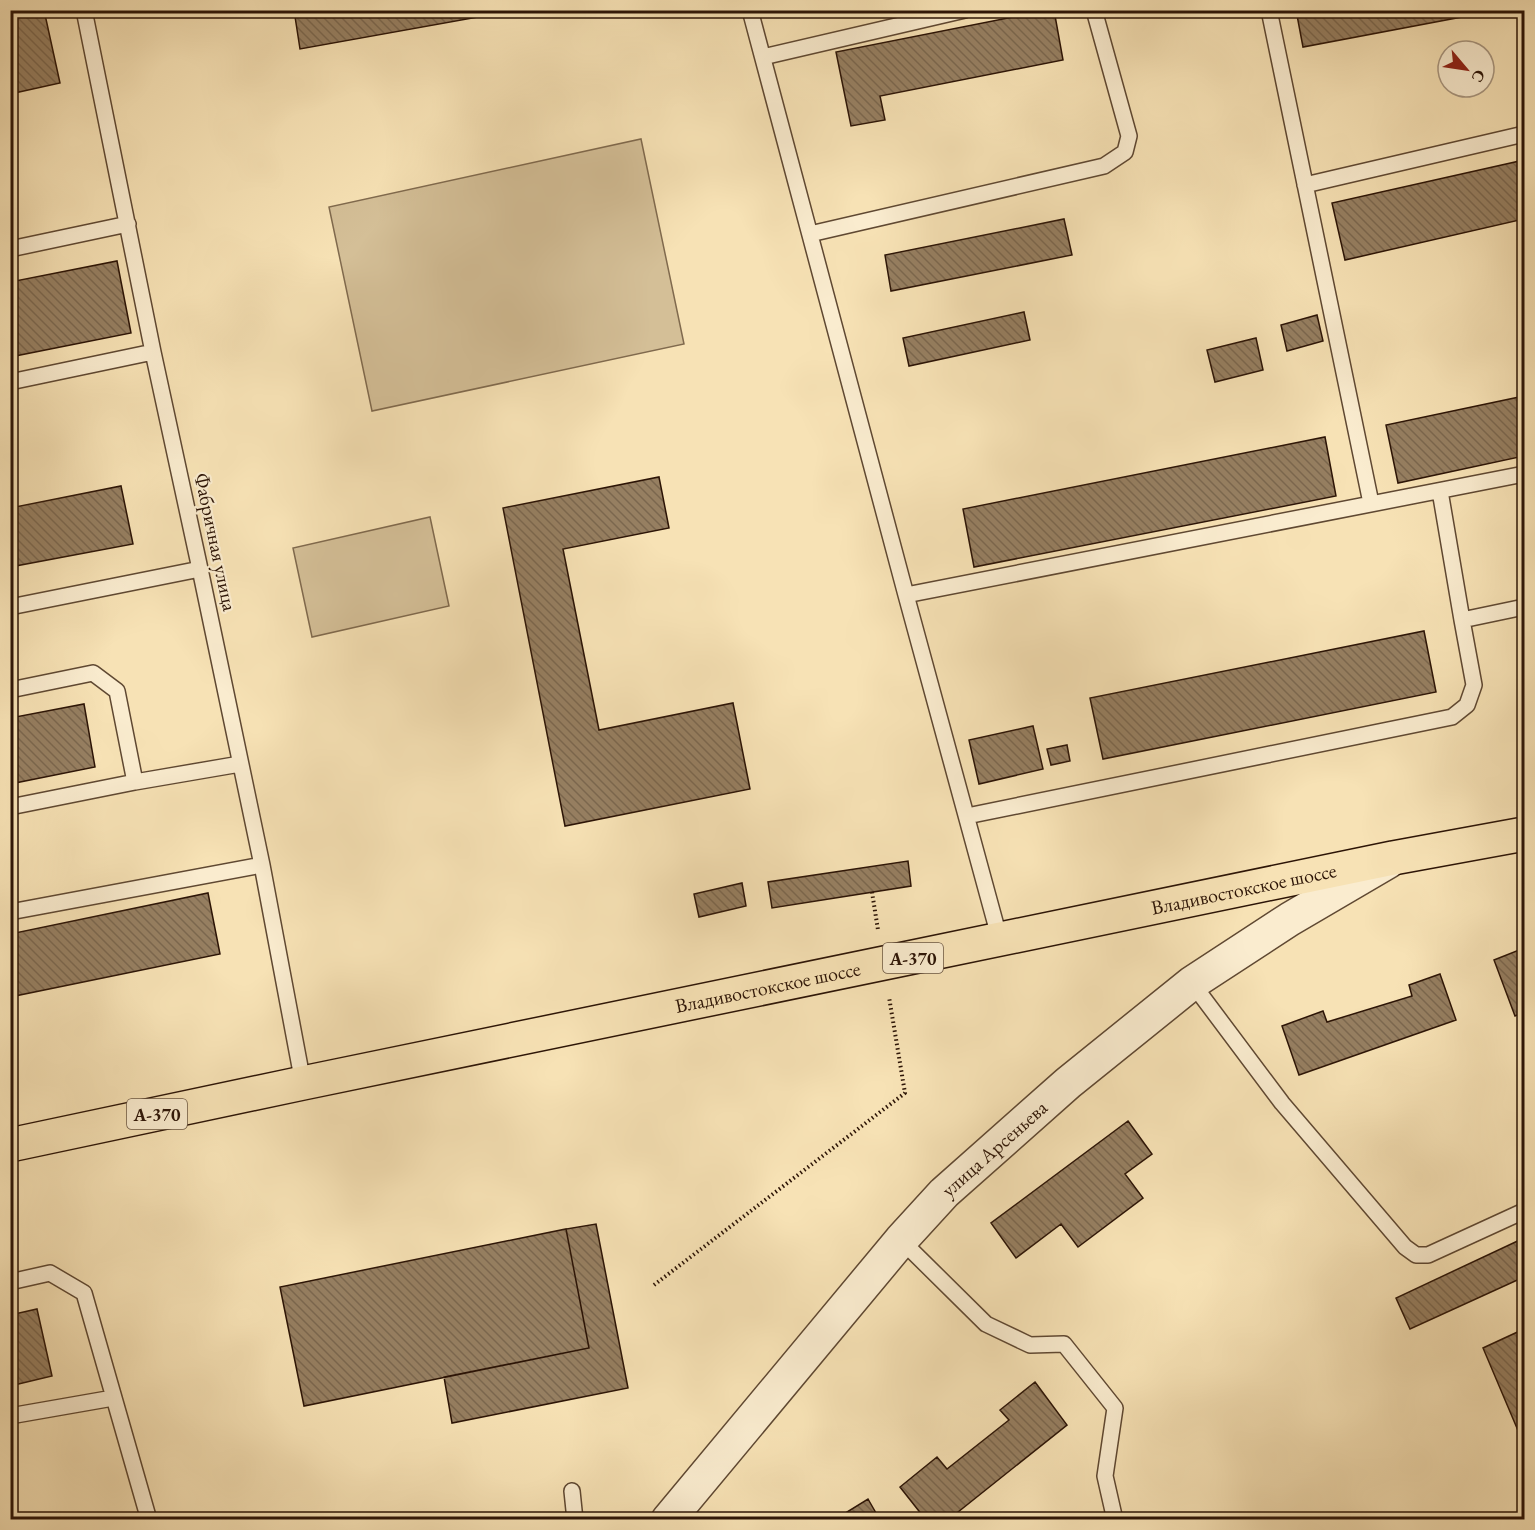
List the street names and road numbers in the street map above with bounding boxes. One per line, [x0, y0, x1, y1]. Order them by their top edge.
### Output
street label: Фабричная улица [189, 471, 243, 613]
street label: Владивостокское шоссе [1149, 857, 1339, 921]
road number: А-370 [883, 943, 943, 973]
street label: Владивостокское шоссе [673, 955, 863, 1019]
street label: улица Арсеньева [936, 1095, 1053, 1202]
road number: А-370 [127, 1099, 187, 1129]

